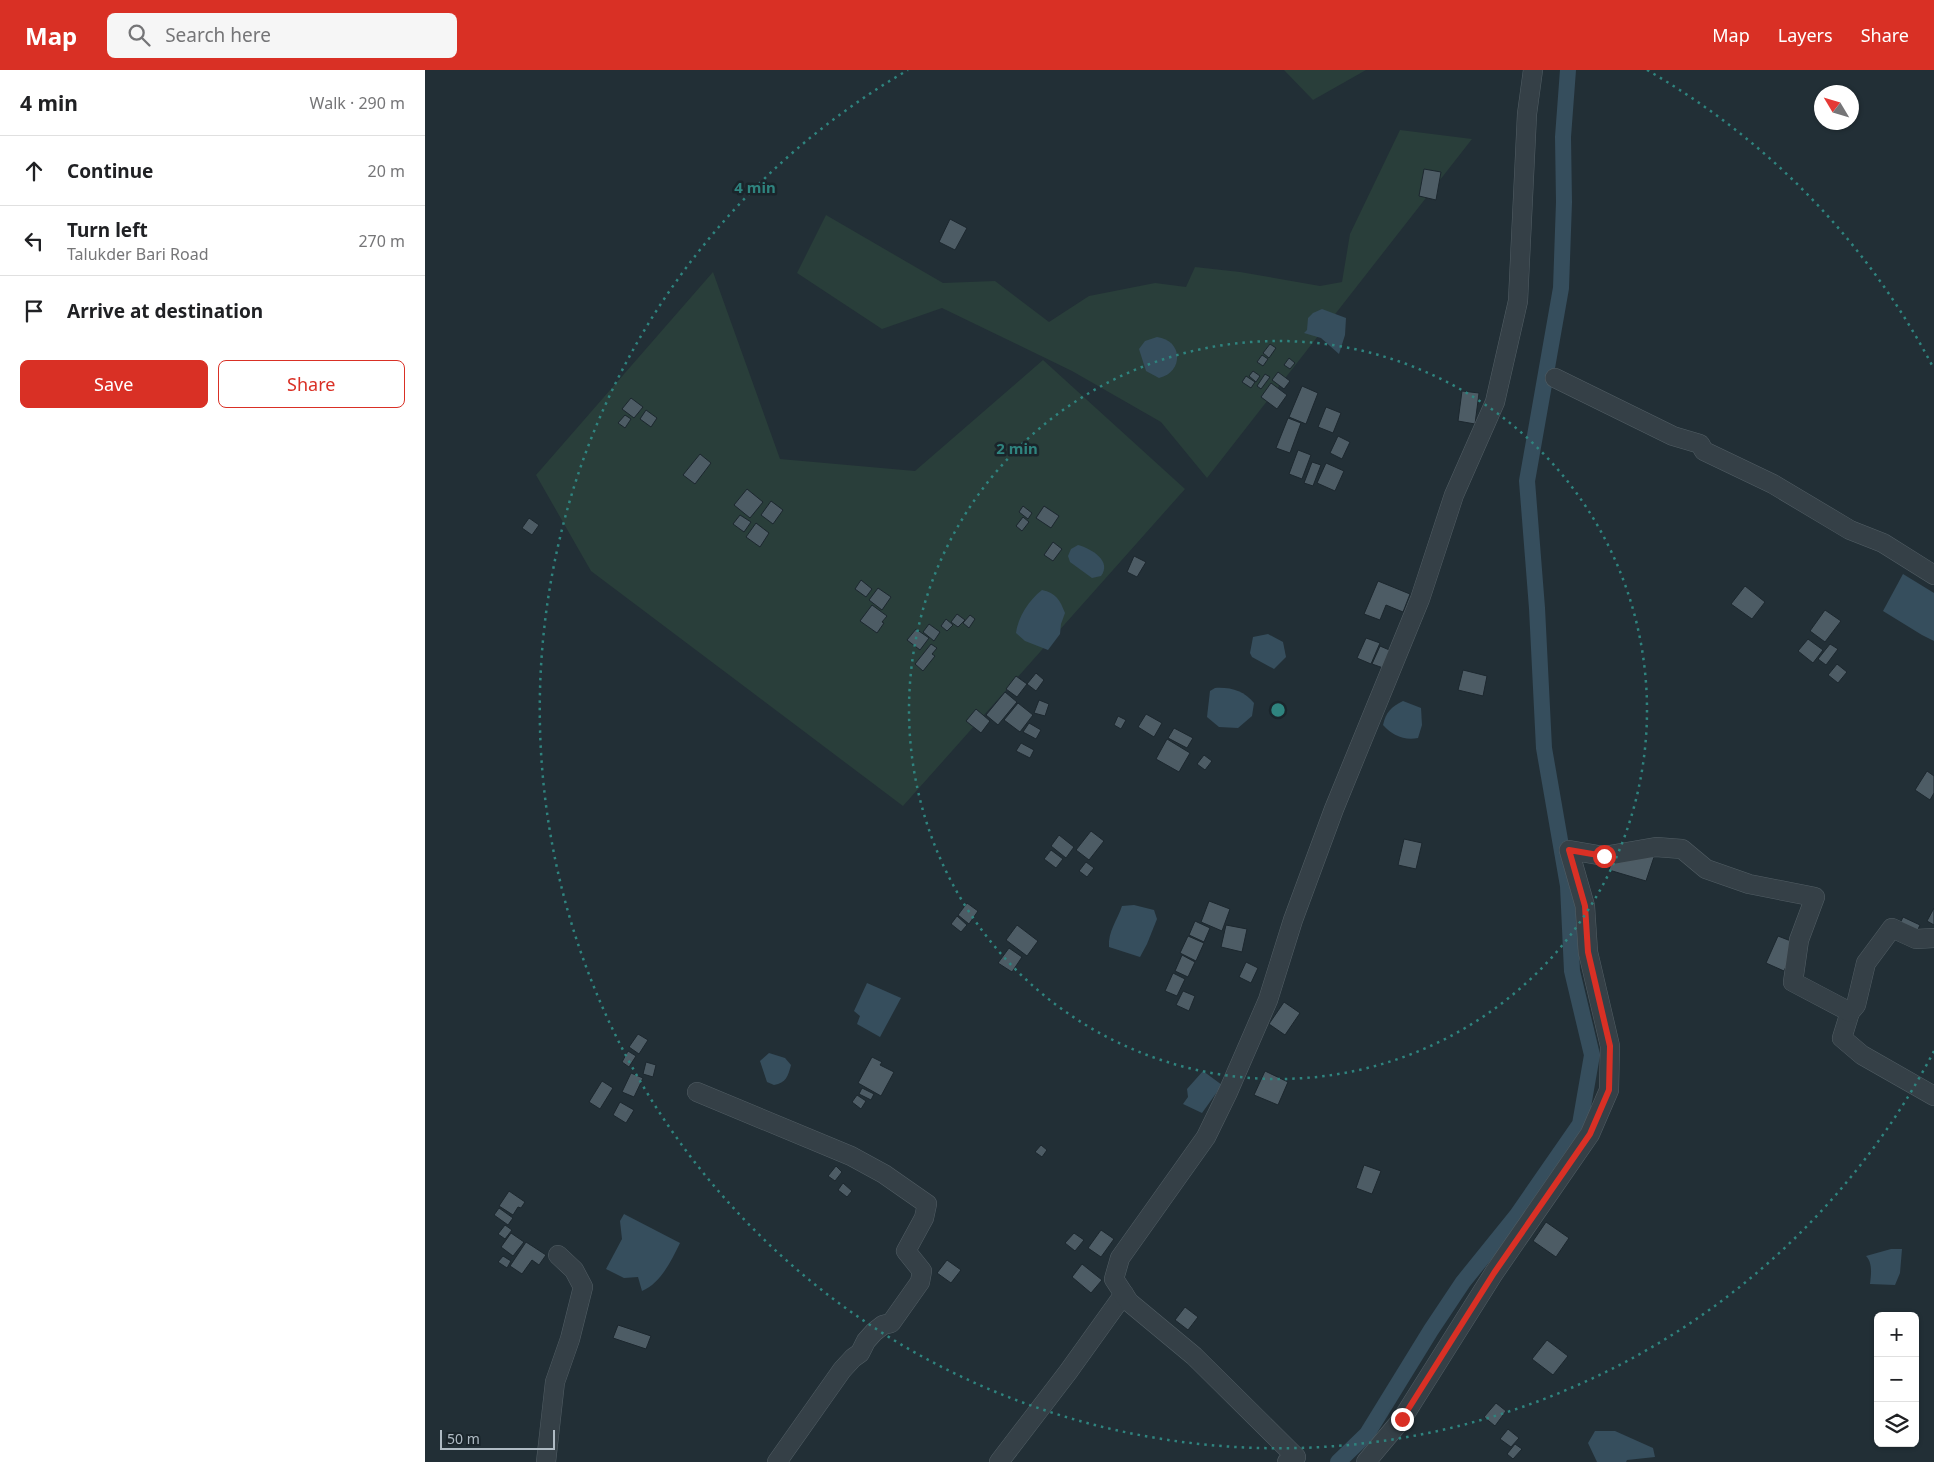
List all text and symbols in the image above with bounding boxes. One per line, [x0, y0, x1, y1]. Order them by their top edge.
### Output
search box [107, 13, 457, 58]
text: Map [25, 19, 77, 52]
icon: search [125, 21, 153, 49]
text: Search here [165, 22, 271, 48]
text: Map [1712, 23, 1750, 47]
text: Layers [1778, 23, 1833, 47]
text: Share [1861, 23, 1909, 47]
north arrow [1814, 85, 1859, 130]
text: 4 min [20, 89, 78, 117]
text: Walk · 290 m [310, 92, 405, 114]
icon: ahead [20, 157, 48, 185]
text: Continue [67, 158, 153, 184]
text: 20 m [368, 160, 405, 182]
text: 4 min [734, 177, 776, 197]
text: Turn left [67, 217, 148, 243]
icon: left [20, 227, 48, 255]
text: 270 m [358, 230, 405, 252]
text: Talukder Bari Road [67, 243, 209, 265]
icon: arrive [20, 297, 48, 325]
text: Arrive at destination [67, 298, 263, 324]
button: Save [20, 360, 208, 408]
button: Share [218, 360, 405, 408]
text: 2 min [996, 438, 1038, 458]
centre of rings [1269, 701, 1287, 719]
route start [1593, 845, 1616, 868]
map controls [1874, 1312, 1919, 1447]
button: + [1874, 1312, 1919, 1357]
button: − [1874, 1357, 1919, 1402]
button: layers [1874, 1402, 1919, 1447]
route end [1391, 1408, 1414, 1431]
scale bar [440, 1427, 555, 1450]
text: 50 m [447, 1429, 480, 1448]

